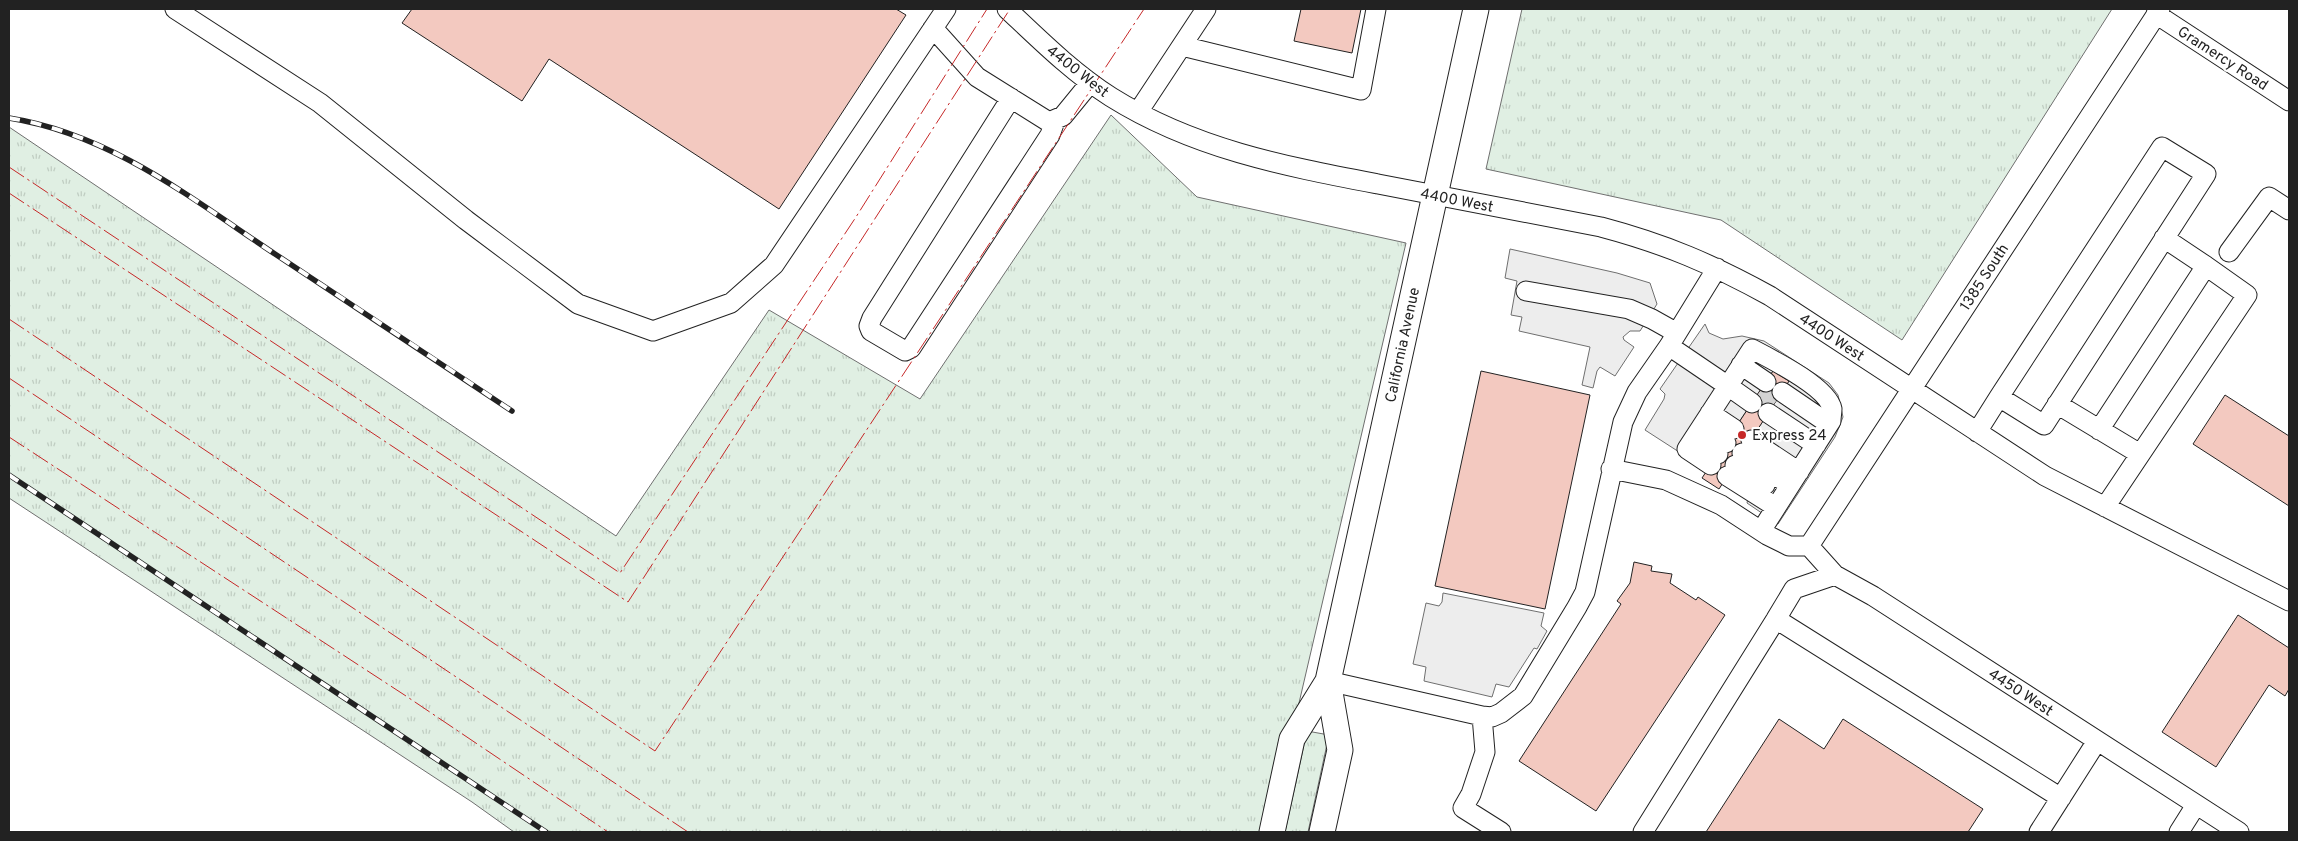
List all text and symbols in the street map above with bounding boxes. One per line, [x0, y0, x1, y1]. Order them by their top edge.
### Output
street label: Gramercy Road [2173, 23, 2271, 96]
street label: 4400 West [1042, 42, 1112, 102]
street label: 4400 West [1419, 185, 1495, 218]
street label: 1385 South [1957, 241, 2014, 315]
street label: California Avenue [1382, 286, 1425, 405]
street label: 4400 West [1795, 310, 1867, 366]
place label: Express 24 [1752, 427, 1827, 446]
marker: Express 24 [1736, 429, 1748, 441]
street label: 4450 West [1984, 665, 2056, 721]

